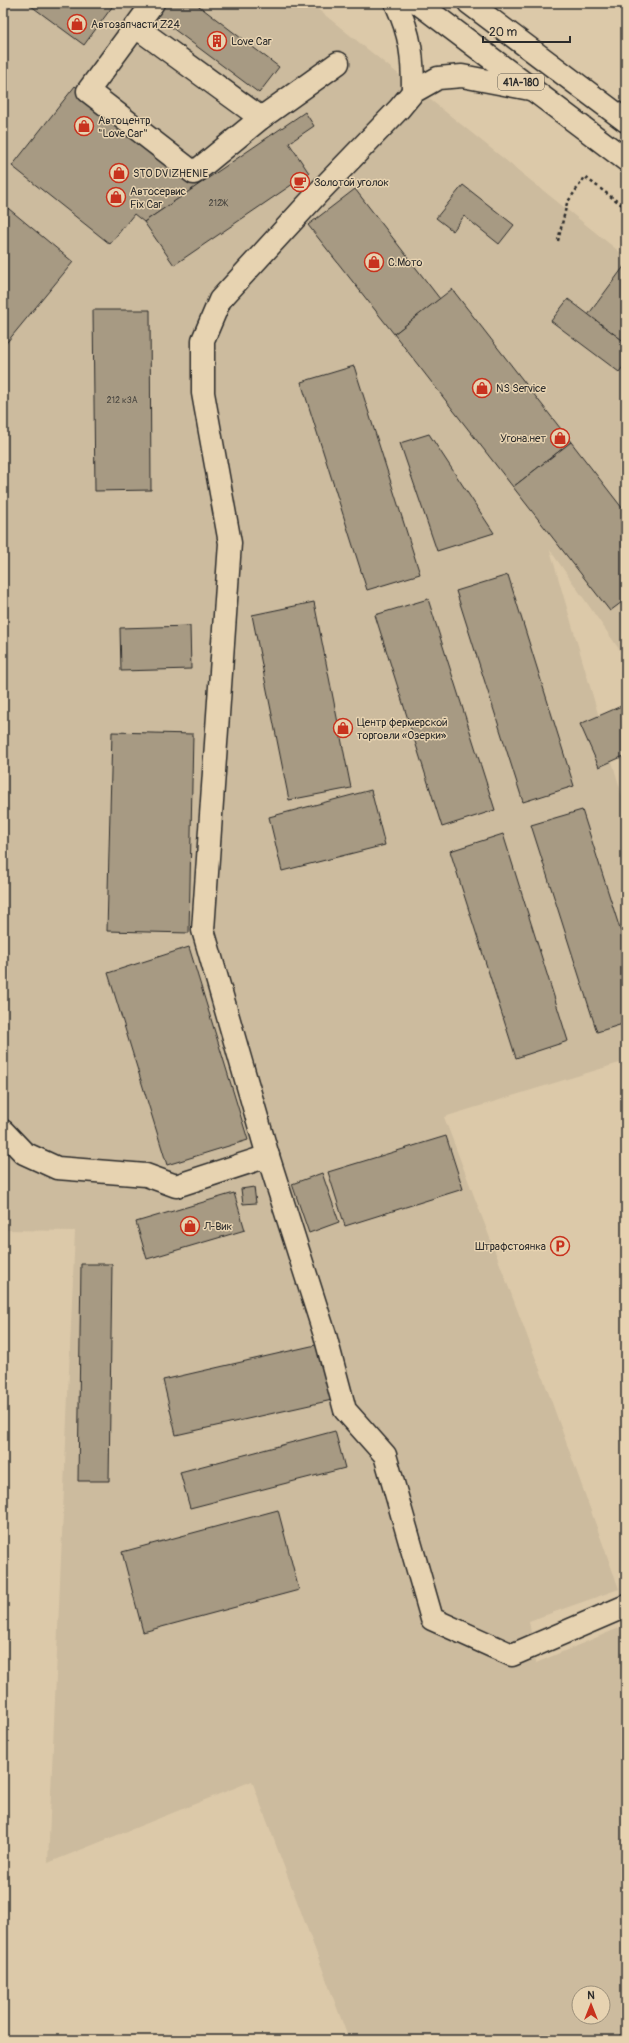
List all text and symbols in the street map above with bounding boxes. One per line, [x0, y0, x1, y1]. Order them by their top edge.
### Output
shop icon: Автозапчасти Z24 [66, 13, 88, 35]
place label: Автозапчасти Z24 [91, 18, 180, 31]
scale bar [483, 18, 570, 44]
text: 20 m [489, 25, 518, 40]
building icon: Love Car [206, 30, 228, 52]
place label: Love Car [231, 35, 272, 48]
road number: 41А-180 [498, 74, 544, 90]
place label: Автоцентр "Love Car" [98, 114, 150, 140]
shop icon: Автоцентр "Love Car" [73, 115, 95, 137]
shop icon: STO DVIZHENIE [108, 162, 130, 184]
place label: STO DVIZHENIE [133, 167, 208, 180]
cafe icon: Золотой уголок [289, 171, 311, 193]
place label: Золотой уголок [314, 176, 389, 189]
place label: Автосервис Fix Car [130, 185, 186, 211]
shop icon: Автосервис Fix Car [105, 186, 127, 208]
house number: 212Ж [209, 198, 229, 209]
shop icon: С.Мото [363, 251, 385, 273]
place label: С.Мото [388, 256, 423, 269]
shop icon: NS Service [471, 377, 493, 399]
place label: NS Service [496, 382, 546, 395]
house number: 212 к3А [106, 395, 138, 406]
shop icon: Угона.нет [549, 427, 571, 449]
place label: Угона.нет [500, 432, 546, 445]
place label: Центр фермерской торговли «Озерки» [357, 716, 448, 742]
shop icon: Центр фермерской торговли «Озерки» [332, 717, 354, 739]
shop icon: Л-Вик [179, 1215, 201, 1237]
place label: Л-Вик [203, 1220, 232, 1233]
parking icon: Штрафстоянка [549, 1235, 571, 1257]
place label: Штрафстоянка [475, 1240, 546, 1253]
north arrow [571, 1985, 611, 2025]
text: N [587, 1989, 595, 2002]

